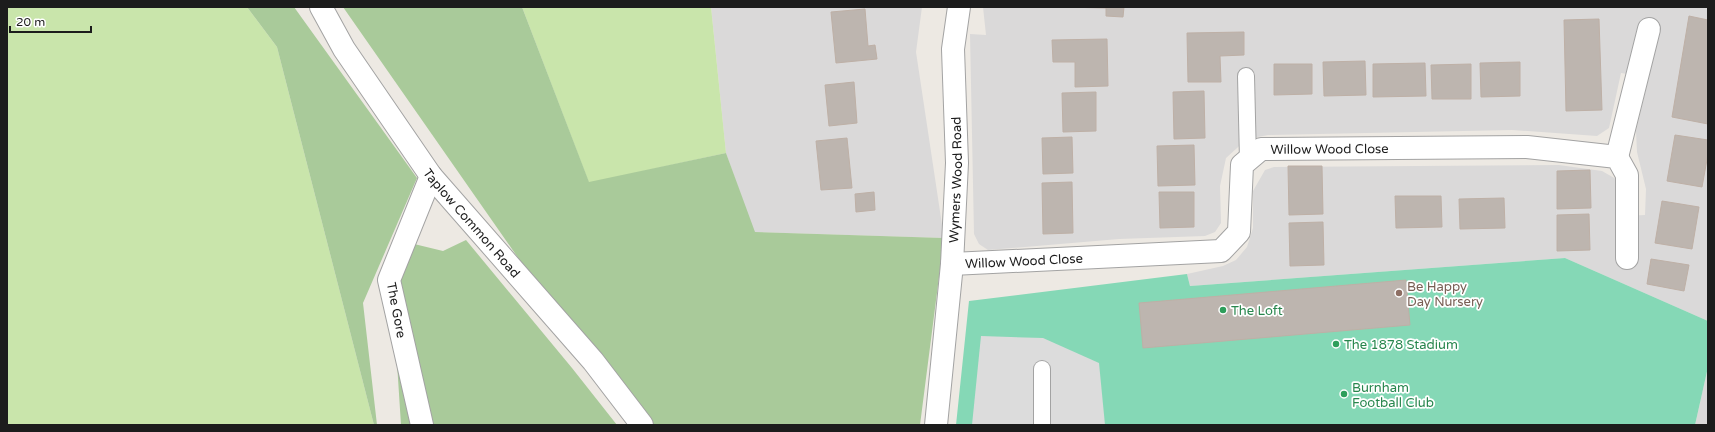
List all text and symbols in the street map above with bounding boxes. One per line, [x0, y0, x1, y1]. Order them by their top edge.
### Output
scale bar [10, 8, 91, 34]
text: 20 m [16, 15, 45, 29]
street label: Wymers Wood Road [946, 116, 966, 244]
street label: Willow Wood Close [1271, 141, 1389, 158]
street label: Taplow Common Road [419, 166, 523, 281]
street label: Willow Wood Close [965, 251, 1083, 272]
place label: Be Happy Day Nursery [1407, 279, 1483, 310]
street label: The Gore [383, 281, 409, 339]
marker: Be Happy Day Nursery [1394, 288, 1404, 298]
place label: The Loft [1231, 303, 1283, 319]
marker: The Loft [1218, 305, 1228, 315]
place label: The 1878 Stadium [1344, 337, 1458, 353]
marker: The 1878 Stadium [1331, 339, 1341, 349]
place label: Burnham Football Club [1352, 380, 1434, 411]
marker: Burnham Football Club [1339, 389, 1349, 399]

